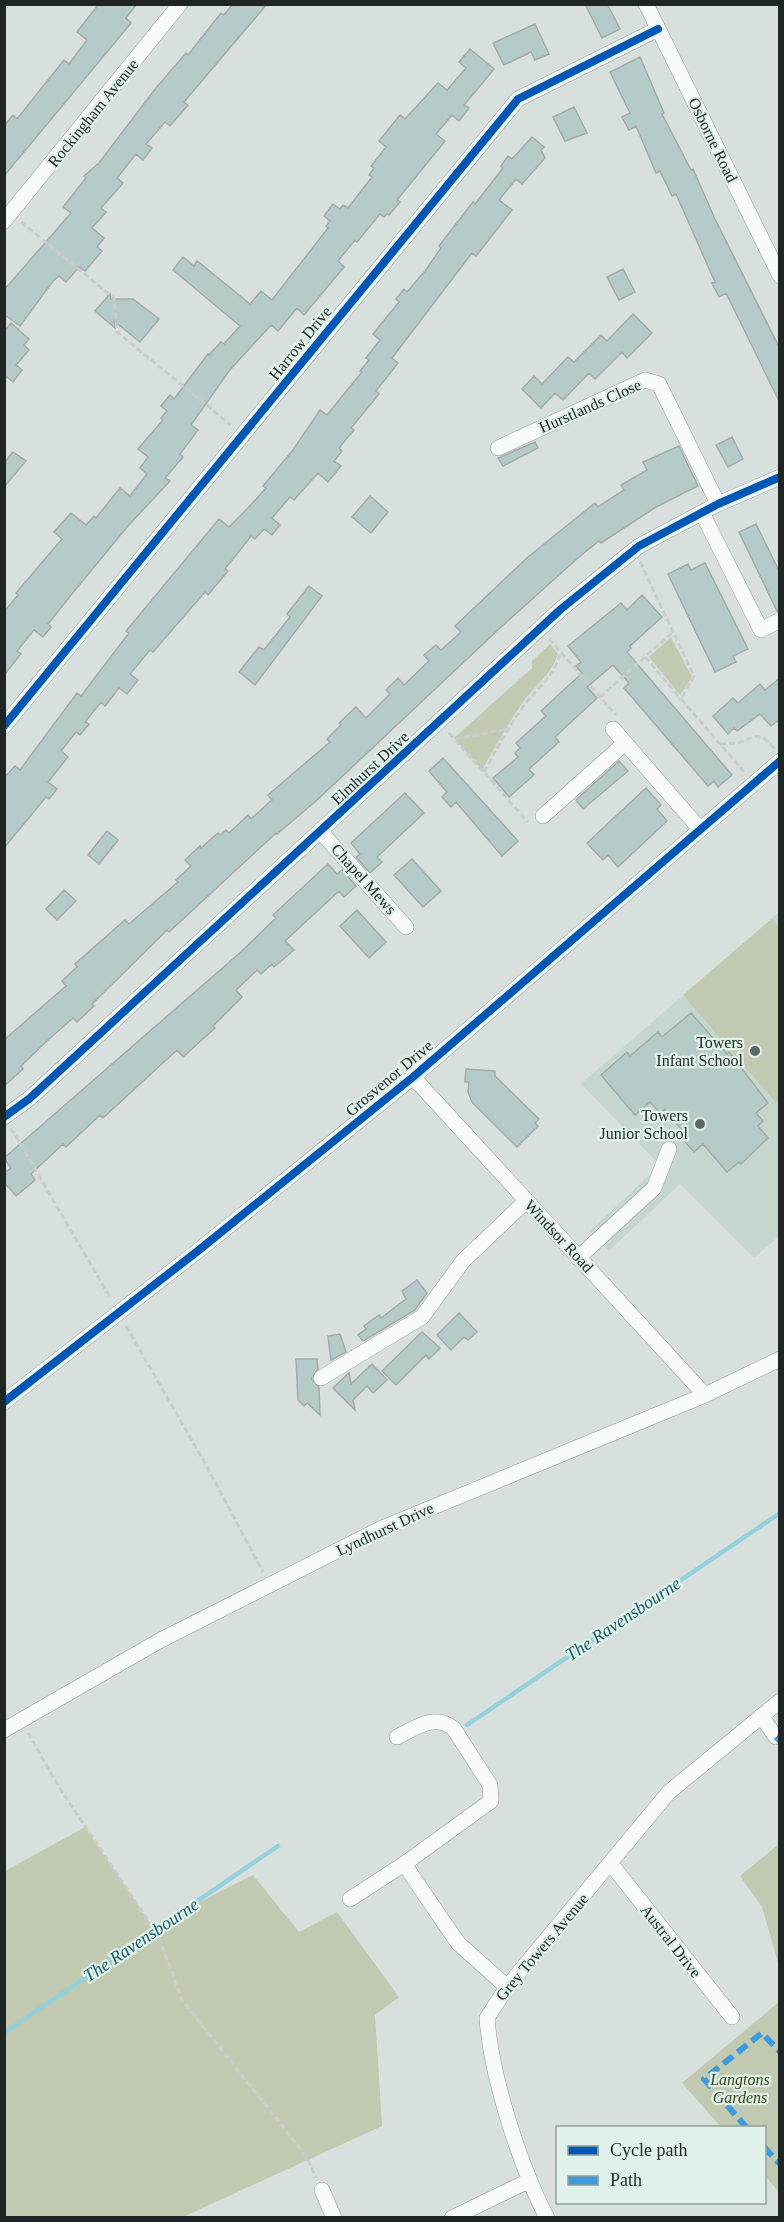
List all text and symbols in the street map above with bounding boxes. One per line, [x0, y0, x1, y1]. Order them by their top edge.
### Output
street label: Rockingham Avenue [44, 56, 142, 171]
street label: Osborne Road [685, 95, 741, 185]
street label: Harrow Drive [265, 303, 335, 383]
street label: Hurstlands Close [536, 376, 644, 436]
street label: Elmhurst Drive [328, 728, 412, 808]
street label: Chapel Mews [327, 840, 400, 918]
place label: Towers Infant School [656, 1034, 744, 1069]
street label: Grosvenor Drive [342, 1037, 436, 1119]
marker: Towers Infant School [748, 1044, 762, 1058]
place label: Towers Junior School [600, 1107, 689, 1142]
marker: Towers Junior School [693, 1117, 707, 1131]
street label: Windsor Road [521, 1196, 597, 1276]
street label: Lyndhurst Drive [334, 1499, 437, 1560]
water label: The Ravensbourne [562, 1573, 684, 1665]
street label: Grey Towers Avenue [492, 1890, 592, 2005]
water label: The Ravensbourne [80, 1894, 202, 1986]
street label: Austral Drive [637, 1901, 705, 1981]
park label: Langtons Gardens [709, 2071, 770, 2106]
legend [556, 2126, 766, 2204]
text: Cycle path [610, 2140, 687, 2160]
text: Path [610, 2170, 642, 2190]

